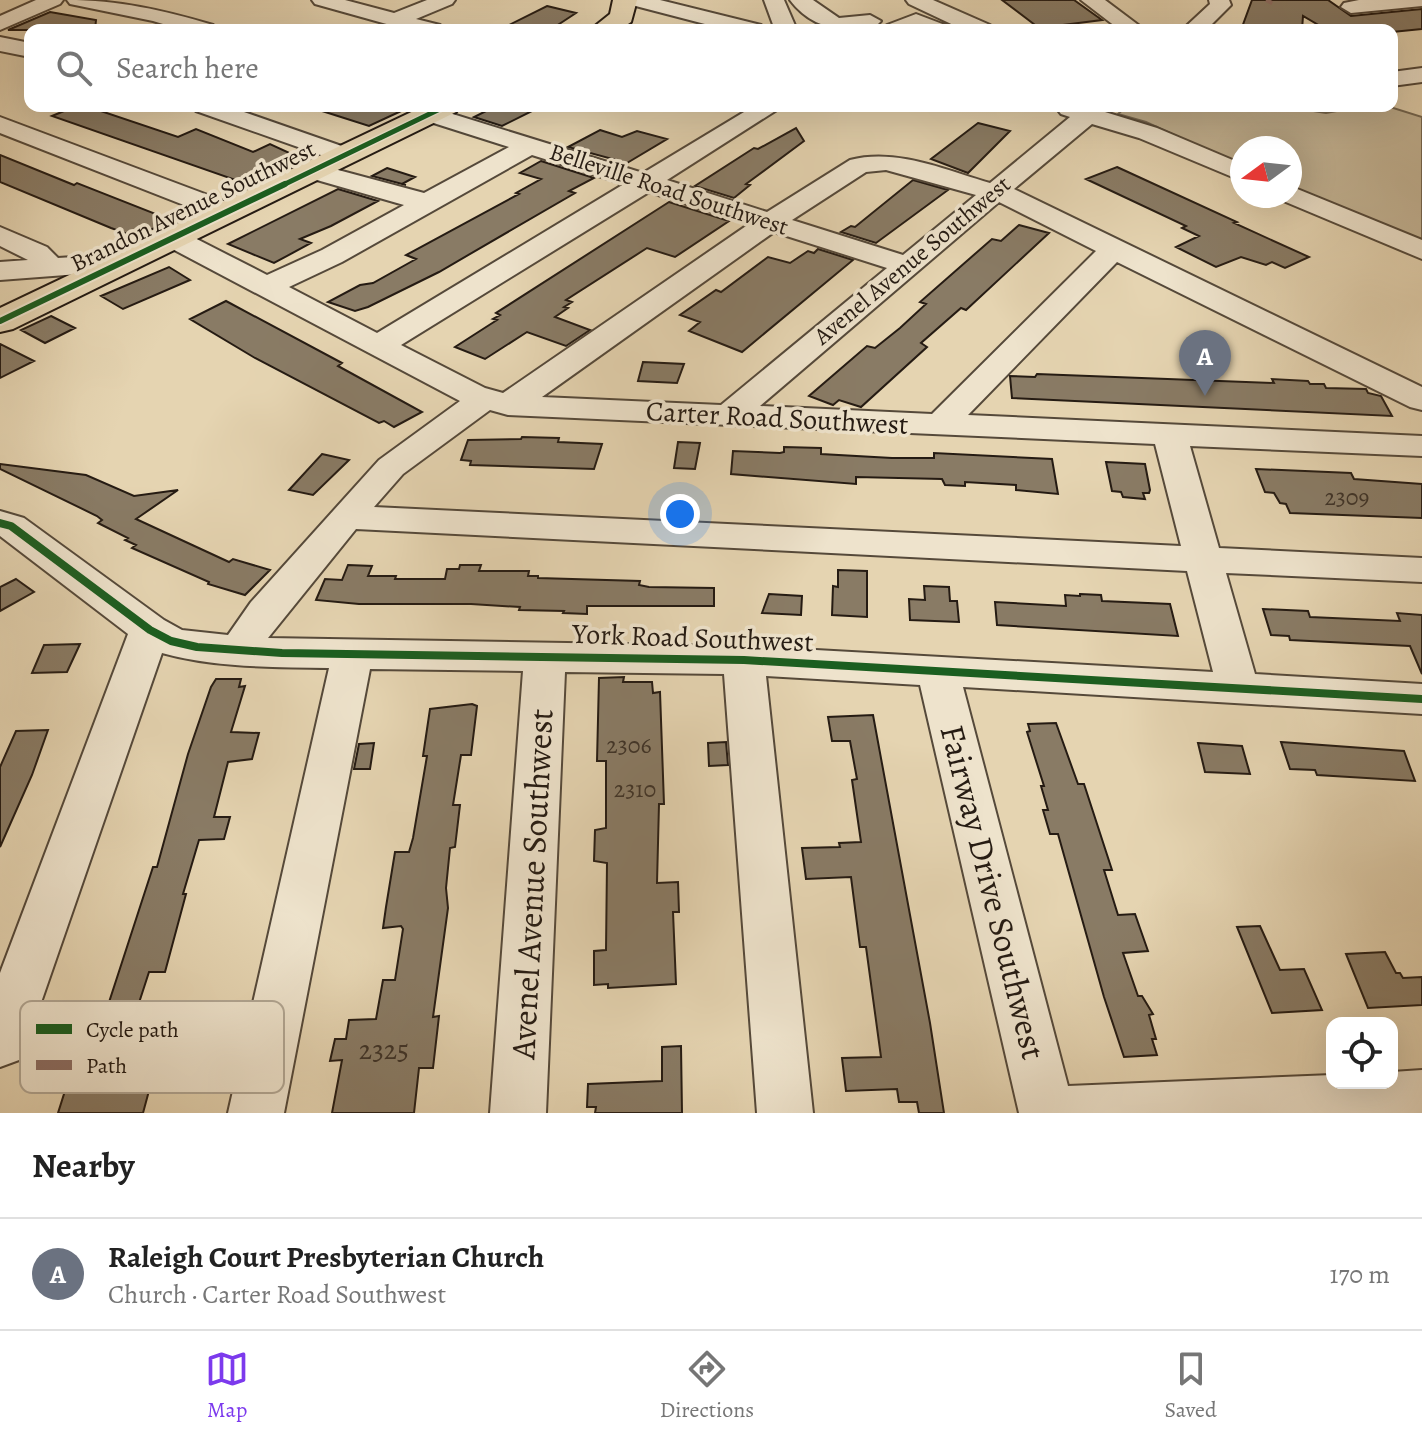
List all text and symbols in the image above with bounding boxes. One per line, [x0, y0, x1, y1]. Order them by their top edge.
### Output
search box [24, 24, 1398, 112]
icon: search [52, 46, 96, 90]
text: Search here [116, 48, 259, 88]
street label: Brandon Avenue Southwest [65, 133, 321, 279]
street label: Belleville Road Southwest [546, 135, 792, 243]
north arrow [1230, 136, 1302, 208]
street label: Avenel Avenue Southwest [806, 168, 1017, 352]
pin: A [1179, 330, 1231, 396]
street label: Carter Road Southwest [645, 392, 909, 444]
house number: 2309 [1324, 481, 1370, 513]
your location [660, 494, 700, 534]
street label: York Road Southwest [571, 615, 814, 661]
street label: Avenel Avenue Southwest [499, 708, 565, 1061]
street label: Fairway Drive Southwest [929, 720, 1057, 1064]
house number: 2306 [606, 729, 652, 761]
house number: 2310 [614, 773, 656, 805]
legend [20, 1001, 284, 1093]
text: Cycle path [86, 1015, 179, 1045]
map controls [1326, 1017, 1398, 1089]
button: locate [1326, 1017, 1398, 1089]
house number: 2325 [359, 1031, 409, 1069]
text: Path [86, 1051, 127, 1081]
text: Nearby [32, 1142, 135, 1189]
text: Raleigh Court Presbyterian Church [108, 1237, 544, 1277]
text: A [50, 1257, 66, 1292]
text: 170 m [1330, 1257, 1390, 1292]
text: Church · Carter Road Southwest [108, 1277, 446, 1312]
tab: Map [205, 1347, 249, 1425]
tab: Directions [660, 1347, 754, 1425]
tab: Saved [1165, 1347, 1217, 1425]

